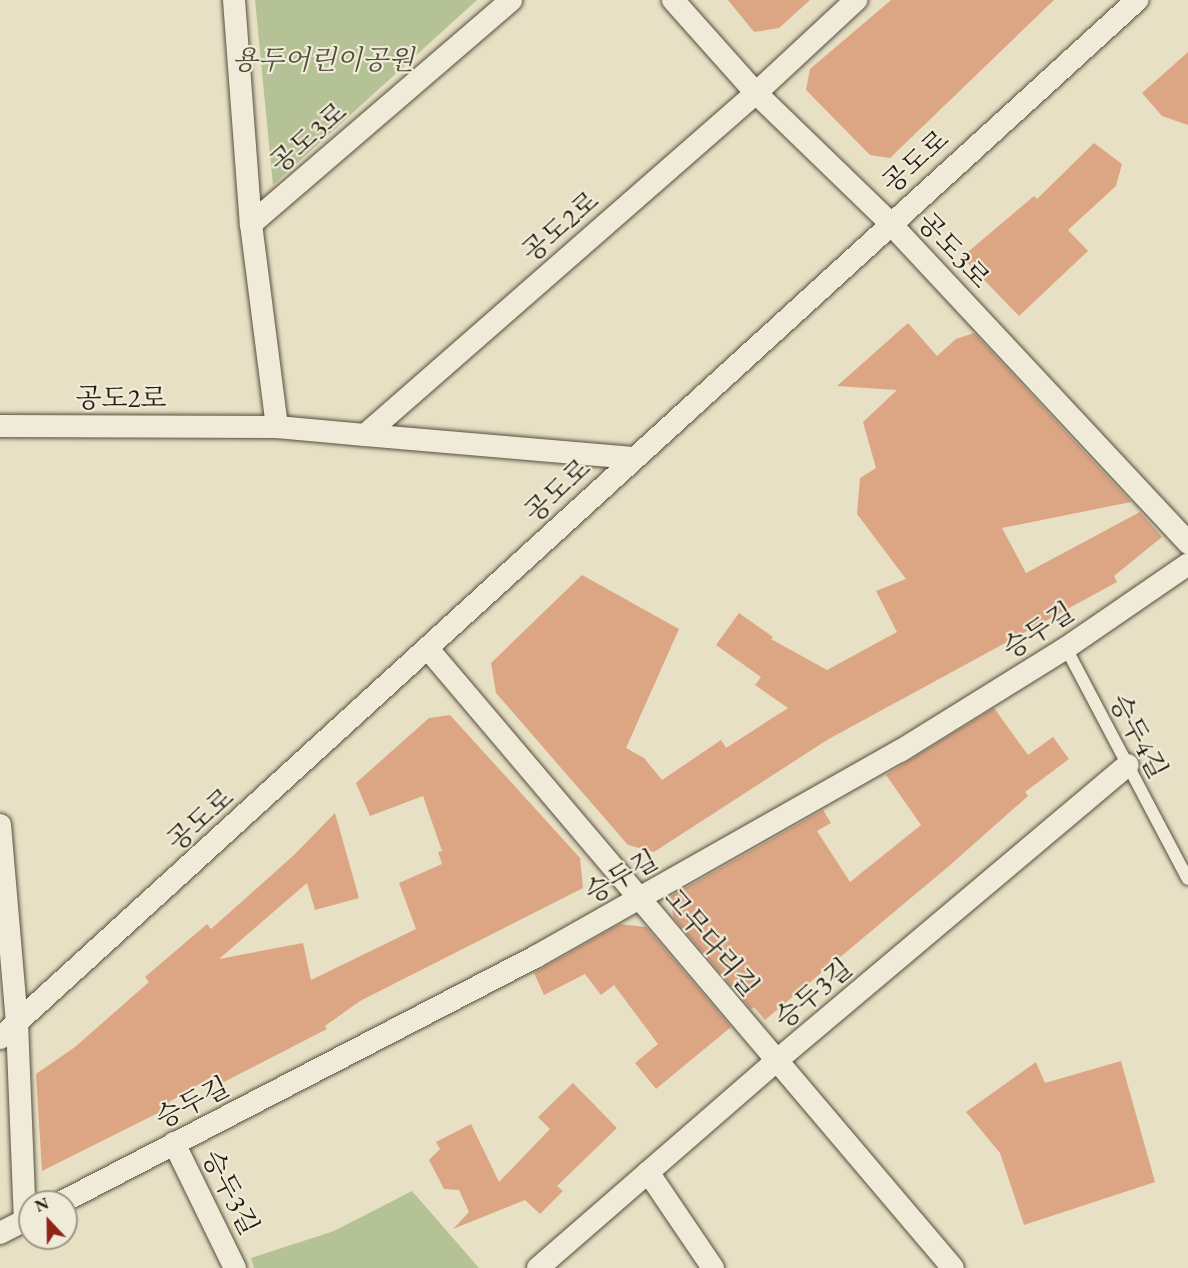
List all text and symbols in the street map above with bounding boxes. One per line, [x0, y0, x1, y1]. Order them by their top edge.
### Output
park label: 용두어린이공원 [232, 44, 414, 76]
street label: 공도3로 [263, 95, 353, 179]
street label: 공도로 [875, 123, 955, 199]
street label: 공도2로 [515, 184, 605, 268]
street label: 공도3로 [911, 206, 997, 294]
street label: 공도2로 [75, 382, 167, 414]
street label: 공도로 [517, 451, 597, 529]
street label: 승두길 [996, 595, 1080, 665]
street label: 승두4길 [1103, 688, 1175, 784]
street label: 공도로 [160, 781, 240, 857]
street label: 승두길 [579, 843, 663, 909]
street label: 고무다리길 [658, 882, 766, 1002]
street label: 승두3길 [768, 951, 858, 1035]
street label: 승두길 [150, 1070, 234, 1134]
street label: 승두3길 [196, 1144, 266, 1240]
north arrow [18, 1190, 78, 1250]
text: N [32, 1193, 52, 1217]

